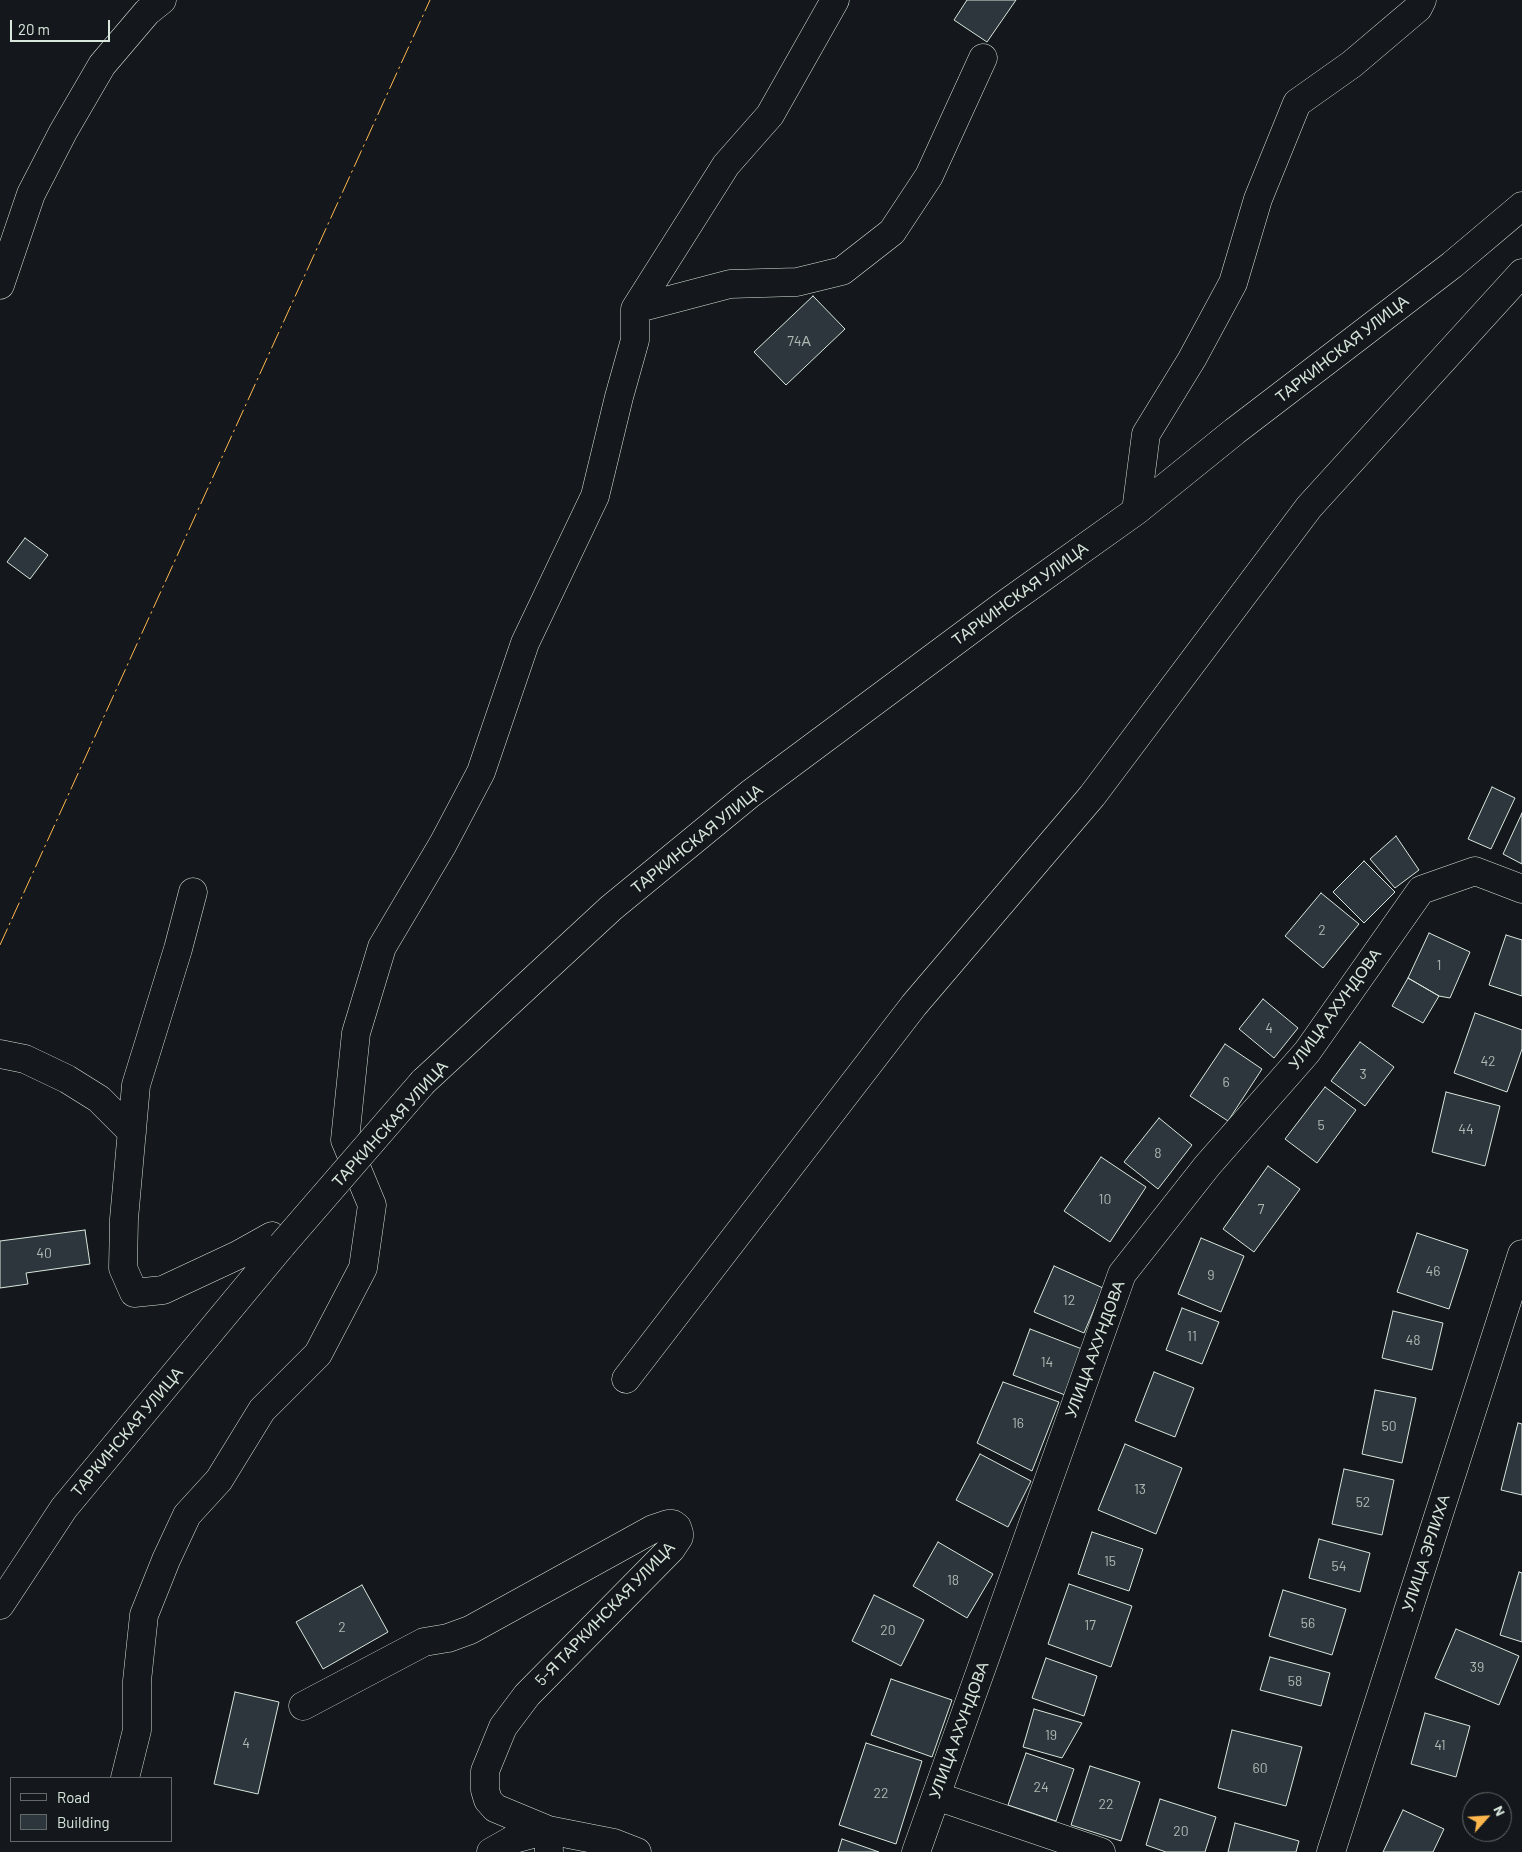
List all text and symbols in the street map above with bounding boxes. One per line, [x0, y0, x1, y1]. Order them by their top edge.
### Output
scale bar [12, 10, 112, 42]
text: 20 m [18, 20, 50, 38]
street label: ТАРКИНСКАЯ УЛИЦА [1272, 291, 1412, 407]
house number: 74А [787, 333, 811, 349]
street label: ТАРКИНСКАЯ УЛИЦА [948, 538, 1092, 650]
street label: ТАРКИНСКАЯ УЛИЦА [627, 780, 767, 898]
house number: 2 [1318, 922, 1326, 938]
street label: УЛИЦА АХУНДОВА [1285, 945, 1385, 1073]
house number: 1 [1437, 957, 1441, 973]
house number: 4 [1265, 1020, 1273, 1036]
house number: 42 [1480, 1053, 1496, 1069]
street label: ТАРКИНСКАЯ УЛИЦА [328, 1057, 452, 1191]
house number: 3 [1359, 1066, 1367, 1082]
house number: 6 [1222, 1074, 1230, 1090]
house number: 5 [1317, 1117, 1325, 1133]
house number: 44 [1458, 1121, 1474, 1137]
house number: 8 [1154, 1145, 1162, 1161]
house number: 10 [1099, 1191, 1111, 1207]
house number: 7 [1258, 1201, 1264, 1217]
house number: 40 [36, 1245, 52, 1261]
house number: 46 [1426, 1263, 1440, 1279]
house number: 9 [1207, 1267, 1215, 1283]
street label: УЛИЦА АХУНДОВА [1061, 1278, 1129, 1420]
house number: 12 [1063, 1292, 1075, 1308]
house number: 11 [1187, 1328, 1197, 1344]
house number: 48 [1405, 1332, 1421, 1348]
house number: 14 [1041, 1354, 1053, 1370]
street label: ТАРКИНСКАЯ УЛИЦА [67, 1363, 187, 1501]
house number: 16 [1012, 1415, 1024, 1431]
house number: 50 [1381, 1418, 1397, 1434]
house number: 13 [1134, 1481, 1146, 1497]
street label: УЛИЦА ЭРЛИХА [1398, 1492, 1454, 1614]
house number: 52 [1356, 1494, 1370, 1510]
street label: 5-Я ТАРКИНСКАЯ УЛИЦА [531, 1538, 679, 1690]
house number: 15 [1104, 1553, 1116, 1569]
house number: 54 [1332, 1558, 1346, 1574]
house number: 18 [947, 1572, 959, 1588]
house number: 56 [1301, 1615, 1315, 1631]
house number: 17 [1084, 1617, 1096, 1633]
house number: 2 [338, 1619, 346, 1635]
house number: 20 [880, 1622, 896, 1638]
street label: УЛИЦА АХУНДОВА [925, 1659, 993, 1801]
house number: 39 [1470, 1659, 1484, 1675]
house number: 58 [1288, 1673, 1302, 1689]
house number: 19 [1045, 1727, 1057, 1743]
house number: 4 [242, 1735, 250, 1751]
house number: 41 [1434, 1737, 1446, 1753]
house number: 60 [1252, 1760, 1268, 1776]
legend [10, 1777, 172, 1842]
house number: 24 [1033, 1779, 1049, 1795]
house number: 22 [873, 1785, 889, 1801]
text: Road [57, 1788, 90, 1806]
north arrow [1462, 1792, 1512, 1842]
house number: 22 [1098, 1796, 1114, 1812]
text: N [1490, 1803, 1510, 1819]
text: Building [57, 1813, 110, 1831]
house number: 20 [1173, 1823, 1189, 1839]

